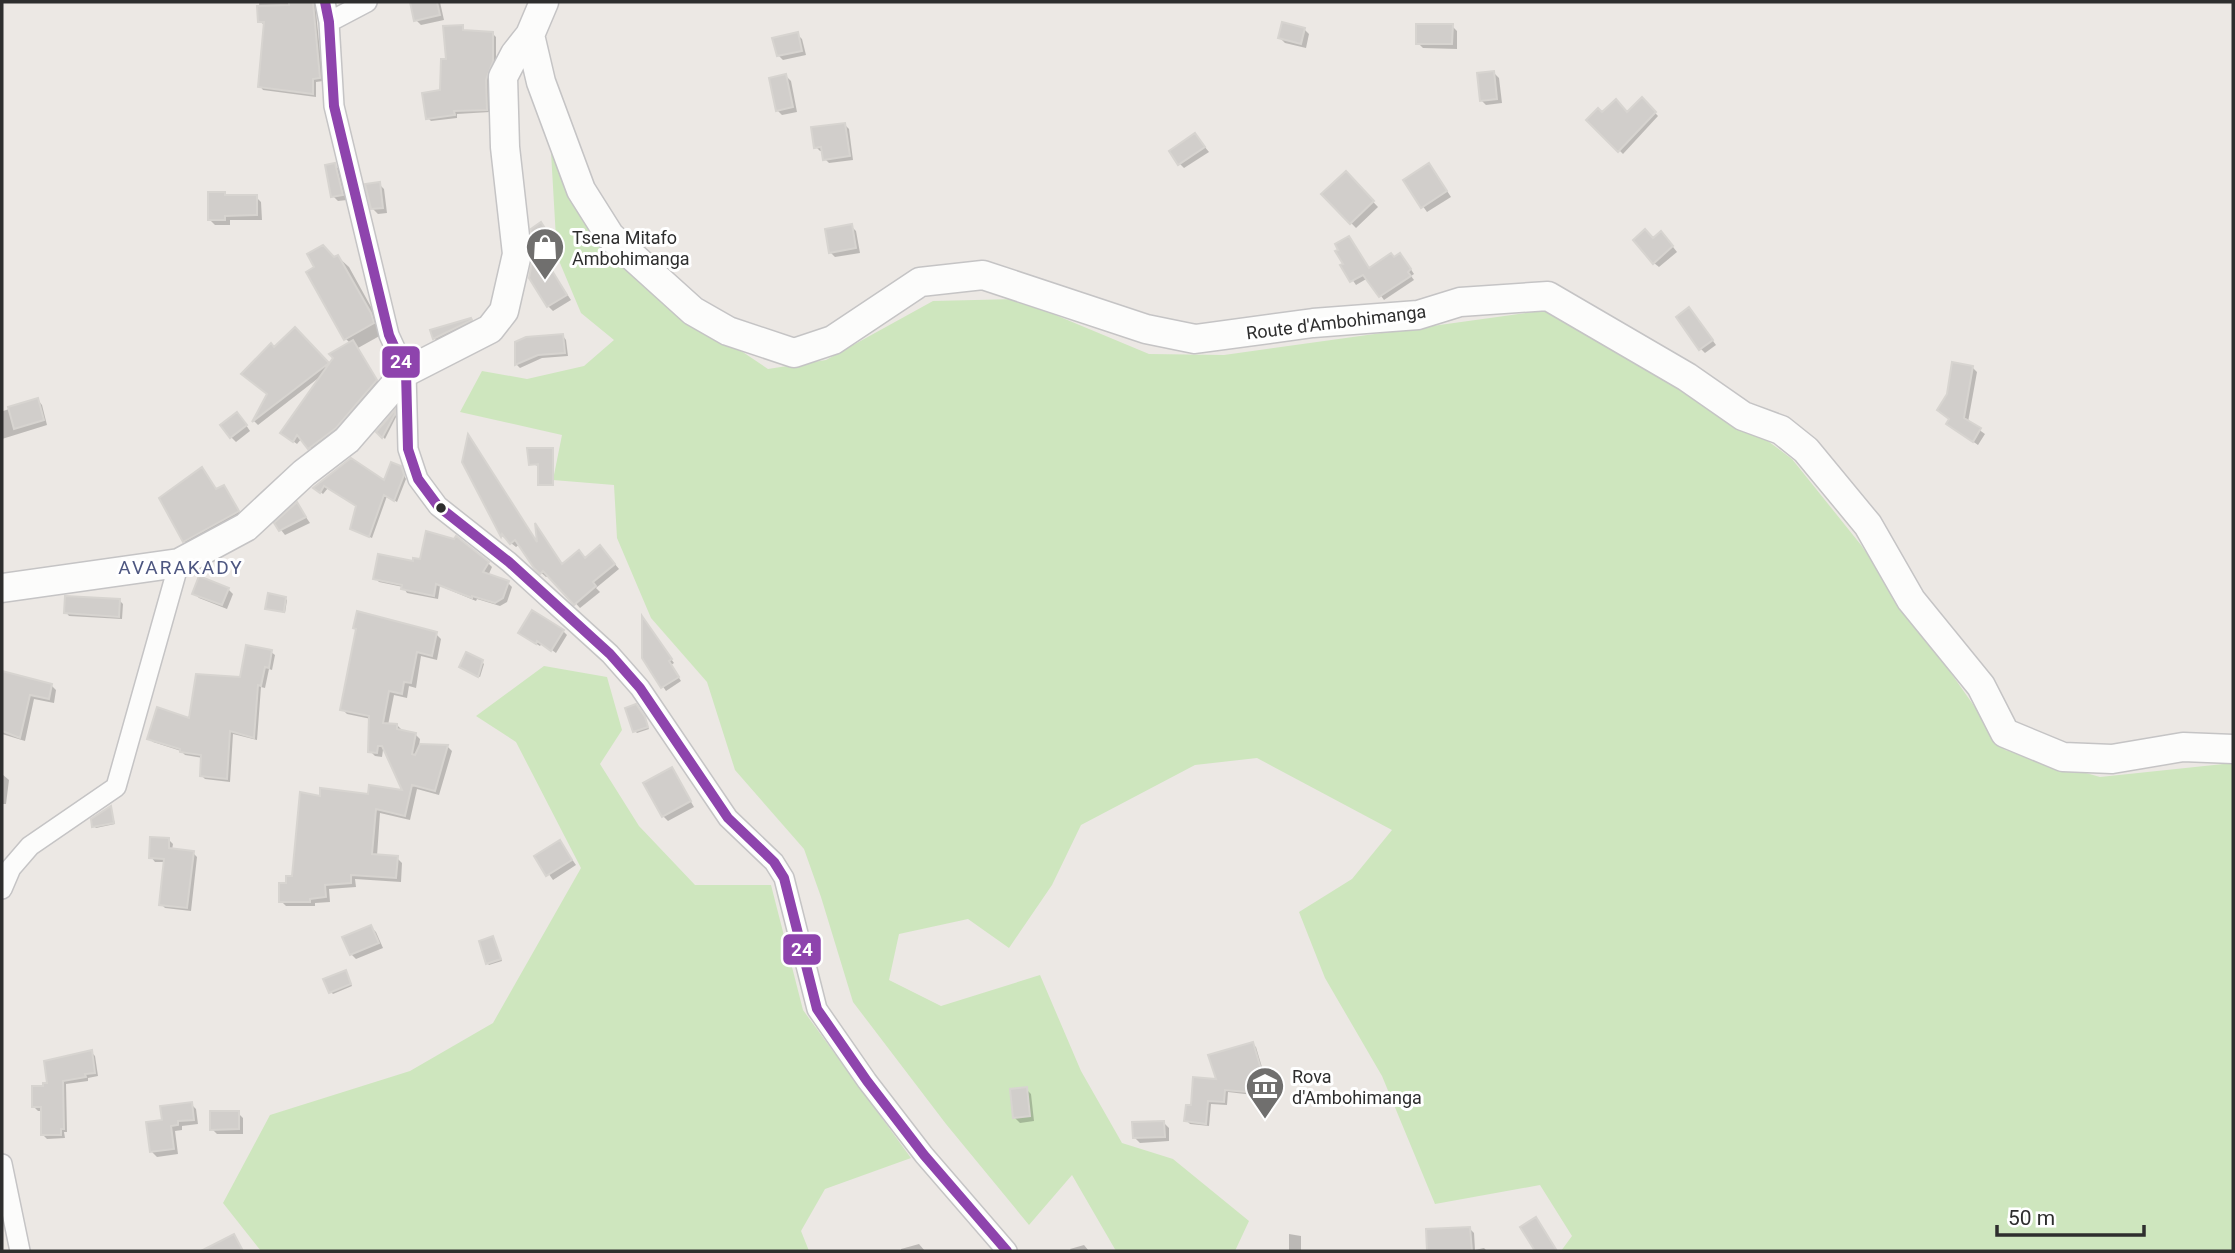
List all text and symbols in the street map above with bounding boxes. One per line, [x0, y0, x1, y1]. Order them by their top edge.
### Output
shop icon: Tsena Mitafo Ambohimanga [524, 226, 566, 281]
place label: Tsena Mitafo Ambohimanga [572, 227, 690, 269]
street label: Route d'Ambohimanga [1245, 301, 1427, 343]
line badge: 24 [381, 345, 421, 379]
text: 24 [390, 350, 412, 373]
unlabelled marker [434, 501, 448, 515]
district label: AVARAKADY [118, 556, 244, 579]
line badge: 24 [782, 933, 822, 966]
text: 24 [791, 938, 813, 961]
museum icon: Rova d'Ambohimanga [1244, 1065, 1286, 1120]
place label: Rova d'Ambohimanga [1292, 1066, 1422, 1108]
scale bar [1997, 1194, 2144, 1238]
text: 50 m [2008, 1206, 2055, 1230]

